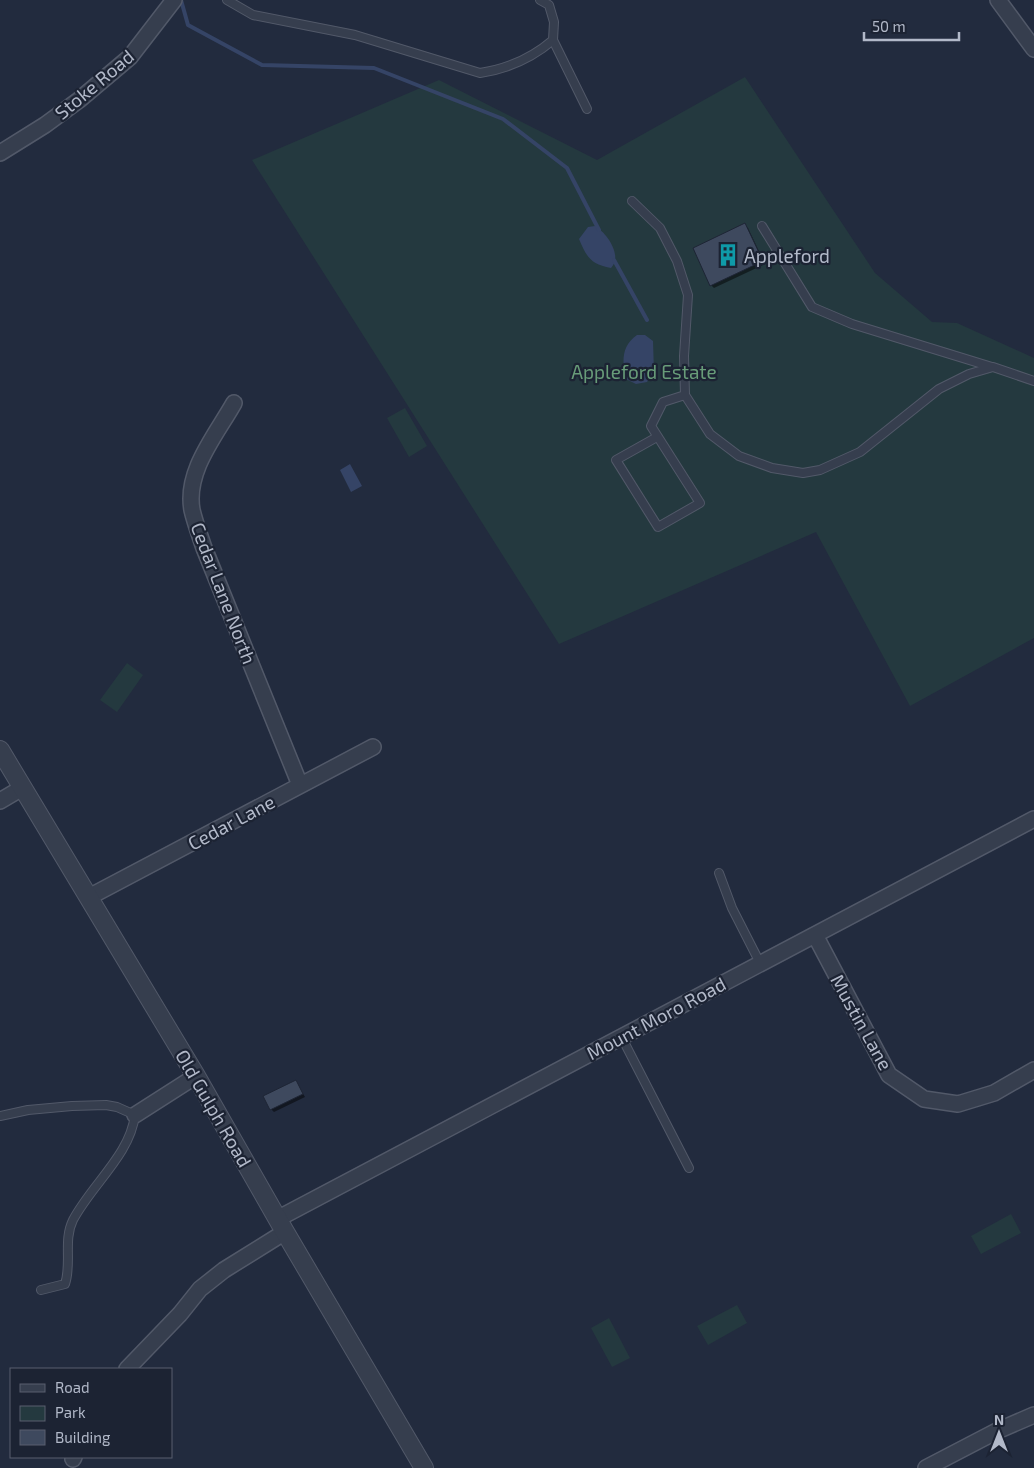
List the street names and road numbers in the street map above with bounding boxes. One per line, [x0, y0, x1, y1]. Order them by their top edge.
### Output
street label: Stoke Road [50, 44, 138, 124]
street label: Cedar Lane North [186, 519, 262, 667]
street label: Cedar Lane [184, 789, 278, 855]
street label: Mustin Lane [826, 970, 898, 1074]
street label: Mount Moro Road [582, 972, 730, 1064]
street label: Old Gulph Road [171, 1045, 257, 1171]

